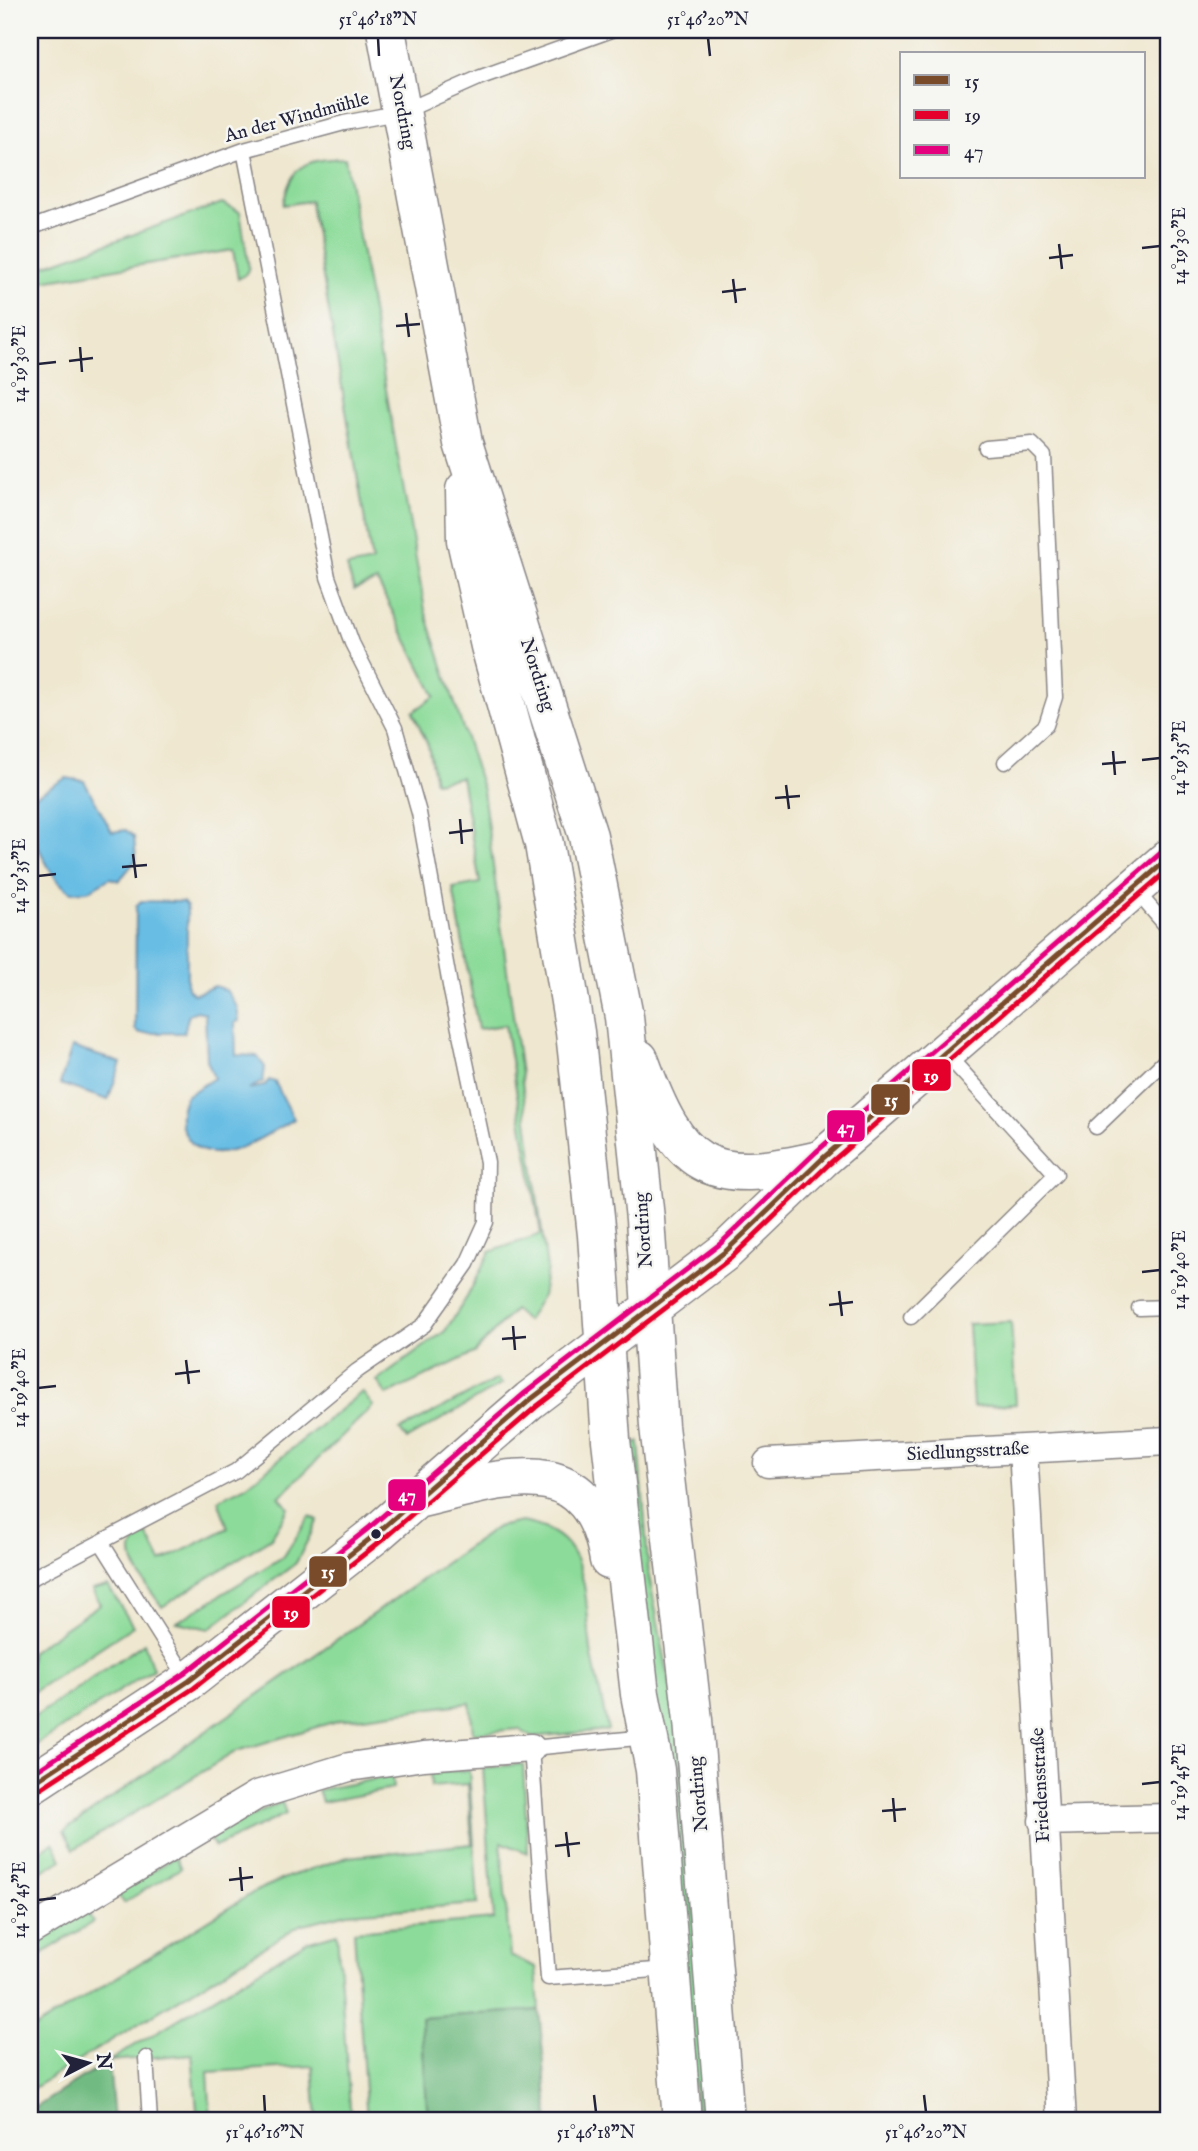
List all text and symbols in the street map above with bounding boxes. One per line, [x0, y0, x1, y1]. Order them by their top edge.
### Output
text: 51°46'18"N [339, 9, 418, 32]
text: 51°46'20"N [667, 9, 749, 32]
legend [900, 52, 1146, 178]
text: 15 [964, 69, 980, 96]
street label: Nordring [383, 73, 421, 152]
street label: An der Windmühle [221, 87, 372, 149]
text: 19 [964, 103, 981, 130]
text: 47 [964, 139, 983, 166]
text: 14°19'30"E [1169, 207, 1192, 285]
text: 14°19'30"E [9, 325, 32, 403]
street label: Nordring [514, 635, 560, 715]
text: 14°19'35"E [1169, 720, 1192, 796]
text: 14°19'35"E [9, 838, 32, 914]
line badge: 19 [911, 1058, 952, 1092]
text: 19 [923, 1065, 939, 1089]
line badge: 15 [870, 1083, 911, 1116]
text: 15 [884, 1089, 898, 1113]
line badge: 47 [826, 1109, 866, 1143]
text: 47 [837, 1116, 855, 1140]
street label: Nordring [629, 1191, 659, 1269]
text: 14°19'40"E [1169, 1230, 1192, 1310]
text: 14°19'40"E [9, 1348, 32, 1428]
street label: Siedlungsstraße [906, 1437, 1030, 1467]
line badge: 47 [387, 1478, 427, 1512]
text: 47 [398, 1484, 416, 1508]
unlabelled marker [369, 1527, 383, 1541]
line badge: 15 [308, 1555, 348, 1588]
text: 15 [321, 1561, 335, 1585]
line badge: 19 [271, 1595, 311, 1629]
text: 19 [283, 1602, 299, 1626]
street label: Friedensstraße [1026, 1727, 1056, 1843]
text: 14°19'45"E [1169, 1743, 1192, 1821]
street label: Nordring [684, 1755, 714, 1833]
text: 14°19'45"E [9, 1861, 32, 1939]
north arrow [52, 2028, 122, 2098]
text: N [90, 2051, 116, 2071]
text: 51°46'16"N [225, 2122, 305, 2145]
text: 51°46'18"N [557, 2122, 636, 2145]
text: 51°46'20"N [885, 2122, 967, 2145]

